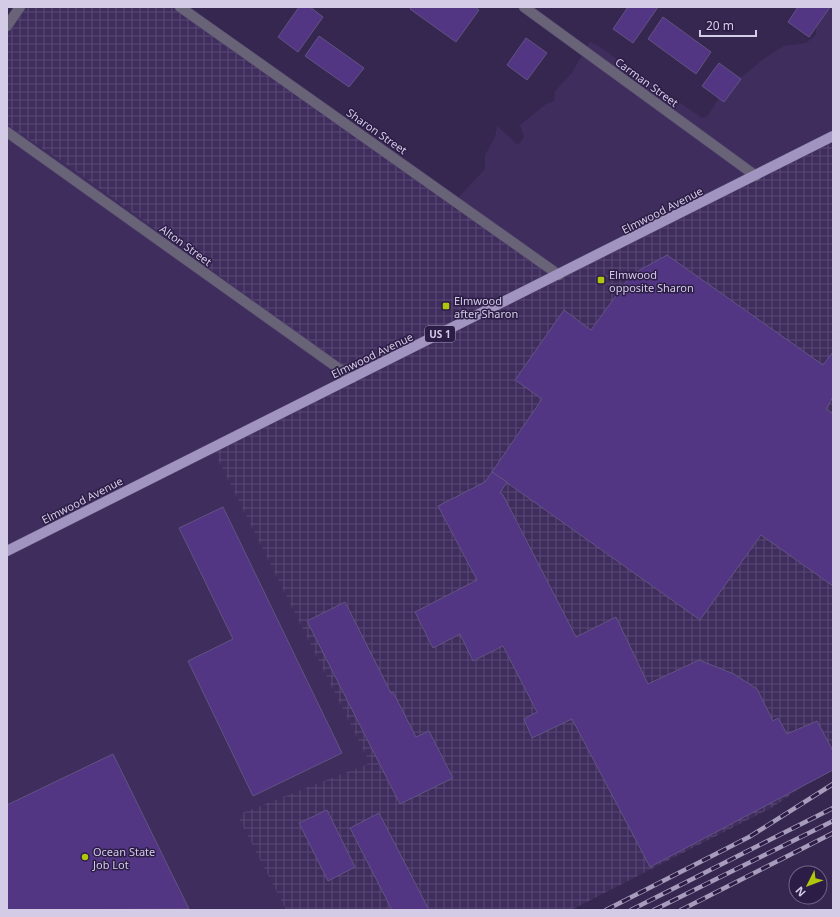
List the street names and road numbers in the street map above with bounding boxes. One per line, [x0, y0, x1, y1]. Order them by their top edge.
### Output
street label: Carman Street [612, 54, 682, 110]
street label: Sharon Street [344, 105, 410, 157]
street label: Elmwood Avenue [619, 183, 705, 237]
street label: Alton Street [157, 221, 215, 269]
road number: US 1 [425, 326, 455, 342]
street label: Elmwood Avenue [329, 329, 415, 381]
street label: Elmwood Avenue [39, 473, 125, 527]

